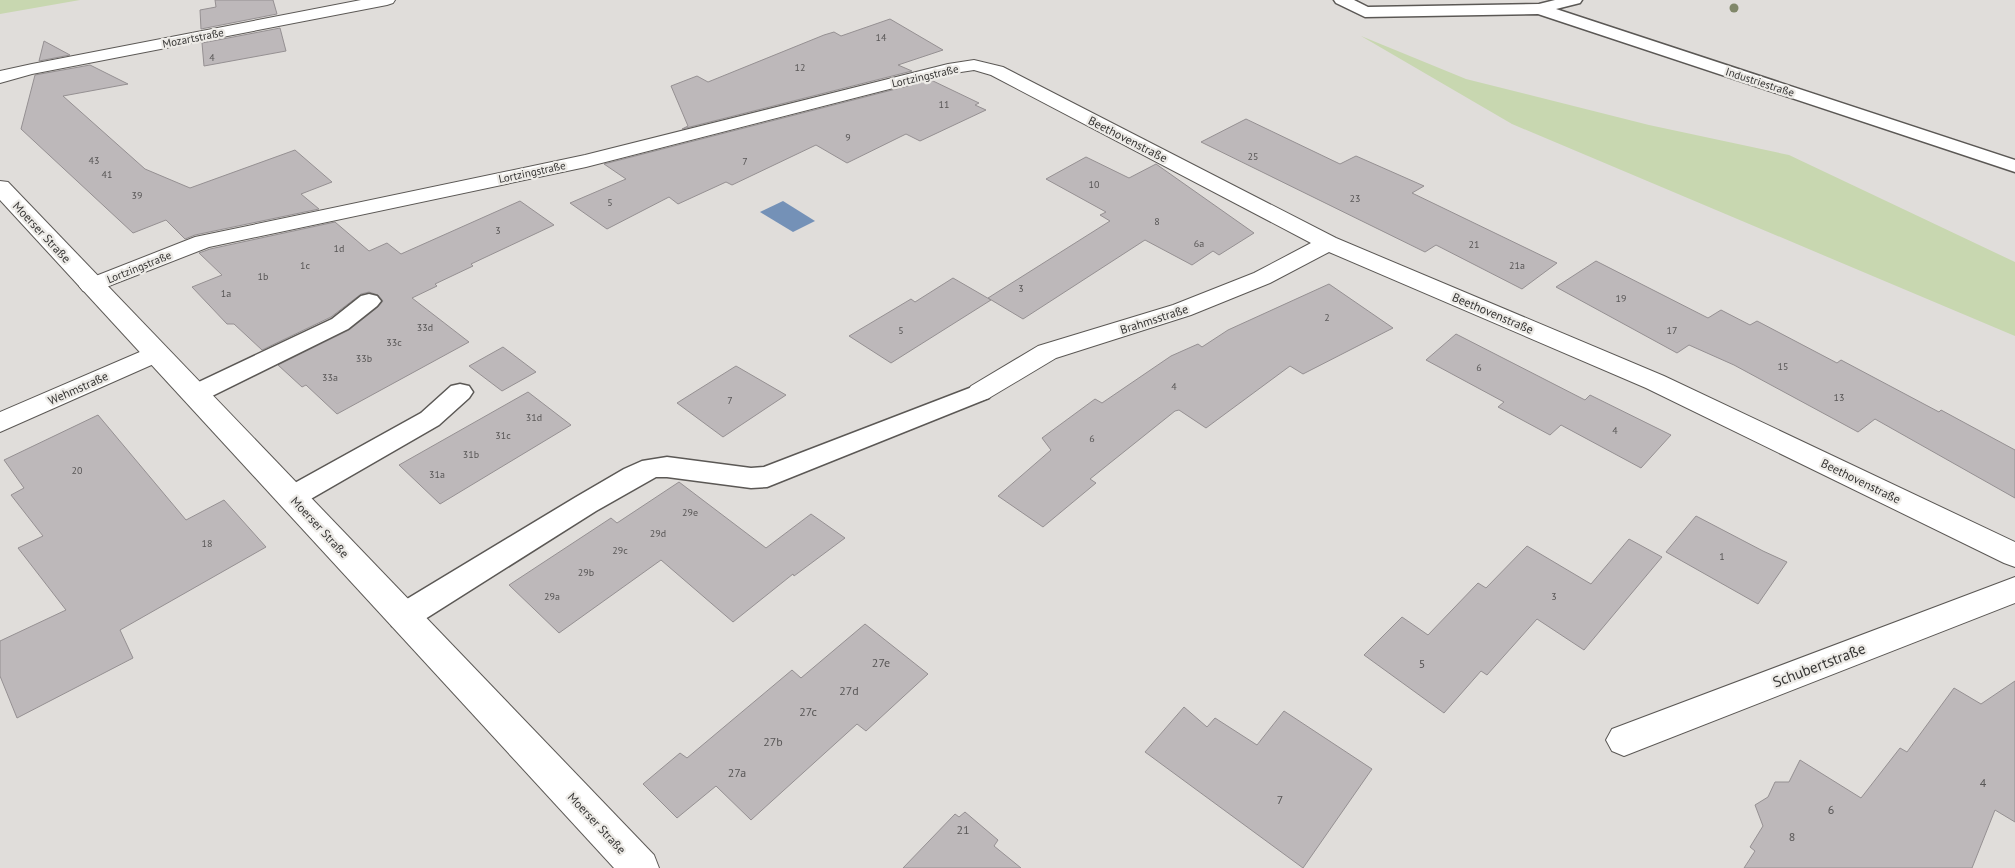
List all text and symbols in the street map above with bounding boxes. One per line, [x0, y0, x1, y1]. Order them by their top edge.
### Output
street label: Mozartstraße [161, 25, 225, 51]
house number: 14 [876, 31, 887, 44]
house number: 4 [209, 51, 215, 64]
house number: 12 [795, 61, 805, 74]
street label: Lortzingstraße [890, 61, 960, 90]
street label: Industriestraße [1724, 64, 1796, 100]
house number: 11 [939, 98, 949, 111]
street label: Beethovenstraße [1086, 113, 1170, 165]
house number: 9 [845, 131, 851, 144]
house number: 25 [1248, 150, 1258, 163]
house number: 43 [89, 154, 99, 167]
house number: 7 [742, 155, 748, 168]
street label: Lortzingstraße [497, 158, 567, 186]
house number: 41 [102, 168, 112, 181]
house number: 10 [1089, 178, 1100, 191]
house number: 39 [132, 189, 142, 202]
house number: 23 [1350, 192, 1360, 205]
house number: 5 [607, 196, 613, 209]
street label: Moerser Straße [10, 198, 74, 266]
house number: 8 [1154, 215, 1160, 228]
house number: 3 [495, 224, 501, 237]
house number: 6a [1194, 237, 1204, 250]
house number: 21 [1469, 238, 1479, 251]
house number: 1d [334, 242, 344, 255]
street label: Lortzingstraße [105, 248, 174, 286]
house number: 1c [300, 259, 310, 272]
house number: 21a [1509, 259, 1525, 272]
house number: 1b [258, 270, 268, 283]
house number: 3 [1018, 282, 1024, 295]
house number: 1a [221, 287, 231, 300]
street label: Beethovenstraße [1450, 289, 1536, 337]
house number: 19 [1616, 292, 1626, 305]
street label: Brahmsstraße [1118, 301, 1190, 337]
house number: 2 [1324, 311, 1330, 324]
house number: 33d [417, 321, 433, 334]
house number: 5 [898, 324, 904, 337]
house number: 17 [1667, 324, 1677, 337]
house number: 33c [386, 336, 402, 349]
house number: 33b [356, 352, 372, 365]
house number: 15 [1778, 360, 1788, 373]
house number: 6 [1476, 361, 1482, 374]
street label: Wehmstraße [46, 368, 110, 408]
house number: 33a [322, 371, 338, 384]
house number: 4 [1171, 380, 1177, 393]
house number: 13 [1834, 391, 1844, 404]
house number: 7 [727, 394, 733, 407]
house number: 31d [526, 411, 542, 424]
house number: 4 [1612, 424, 1618, 437]
house number: 31c [495, 429, 511, 442]
house number: 6 [1089, 432, 1095, 445]
house number: 31b [463, 448, 479, 461]
street label: Beethovenstraße [1819, 455, 1903, 507]
house number: 20 [72, 464, 83, 477]
house number: 31a [429, 468, 445, 481]
street label: Moerser Straße [288, 493, 352, 561]
house number: 29e [682, 506, 698, 519]
house number: 29d [650, 527, 666, 540]
house number: 18 [202, 537, 212, 550]
house number: 29c [612, 544, 628, 557]
house number: 1 [1719, 550, 1725, 563]
house number: 29b [578, 566, 594, 579]
house number: 29a [544, 590, 560, 603]
house number: 3 [1551, 590, 1557, 603]
street label: Schubertstraße [1770, 639, 1868, 691]
house number: 27e [872, 655, 890, 670]
house number: 5 [1419, 656, 1425, 671]
house number: 27d [839, 683, 859, 698]
house number: 27c [799, 704, 817, 719]
house number: 27b [763, 734, 783, 749]
house number: 27a [728, 765, 746, 780]
house number: 4 [1980, 775, 1987, 790]
street label: Moerser Straße [565, 789, 629, 857]
house number: 7 [1277, 792, 1283, 807]
house number: 6 [1828, 802, 1834, 817]
house number: 21 [956, 822, 970, 837]
house number: 8 [1789, 829, 1795, 844]

